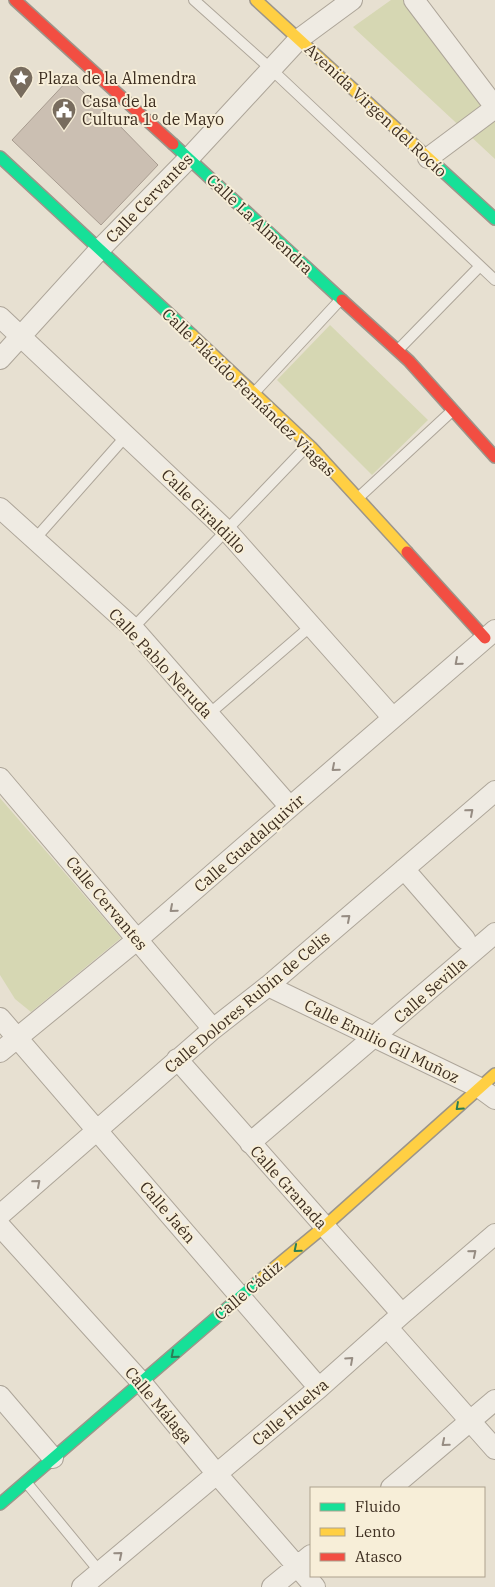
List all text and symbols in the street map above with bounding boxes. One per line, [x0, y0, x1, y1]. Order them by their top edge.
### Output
street label: Avenida Virgen del Rocío [301, 39, 451, 181]
place icon: Plaza de la Almendra [8, 65, 34, 99]
place label: Plaza de la Almendra [38, 68, 197, 88]
place label: Casa de la Cultura 1º de Mayo [82, 91, 224, 129]
public building icon: Casa de la Cultura 1º de Mayo [51, 97, 77, 131]
street label: Calle Cervantes [101, 149, 197, 247]
street label: Calle La Almendra [203, 170, 317, 279]
street label: Calle Plácido Fernández Viagas [158, 304, 340, 480]
street label: Calle Giraldillo [158, 465, 250, 557]
street label: Calle Pablo Neruda [105, 604, 217, 722]
one-way arrow [455, 656, 464, 665]
one-way arrow [331, 762, 340, 771]
street label: Calle Guadalquivir [190, 790, 308, 896]
one-way arrow [464, 810, 473, 818]
street label: Calle Cervantes [62, 852, 152, 954]
one-way arrow [169, 903, 178, 912]
one-way arrow [341, 915, 350, 924]
street label: Calle Dolores Rubín de Celis [160, 927, 334, 1077]
street label: Calle Sevilla [389, 953, 471, 1027]
street label: Calle Emilio Gil Muñoz [301, 995, 463, 1087]
one-way arrow [455, 1101, 464, 1110]
street label: Calle Granada [246, 1141, 332, 1233]
street label: Calle Jaén [136, 1177, 200, 1247]
one-way arrow [31, 1180, 40, 1188]
one-way arrow [294, 1243, 303, 1251]
one-way arrow [467, 1250, 476, 1259]
street label: Calle Cádiz [210, 1256, 286, 1324]
one-way arrow [170, 1349, 179, 1358]
one-way arrow [345, 1357, 354, 1366]
street label: Calle Málaga [121, 1362, 197, 1448]
street label: Calle Huelva [248, 1374, 333, 1450]
one-way arrow [442, 1438, 451, 1446]
legend [310, 1487, 485, 1577]
text: Fluido [355, 1497, 400, 1516]
text: Lento [355, 1522, 395, 1541]
text: Atasco [355, 1547, 402, 1566]
one-way arrow [114, 1552, 123, 1561]

